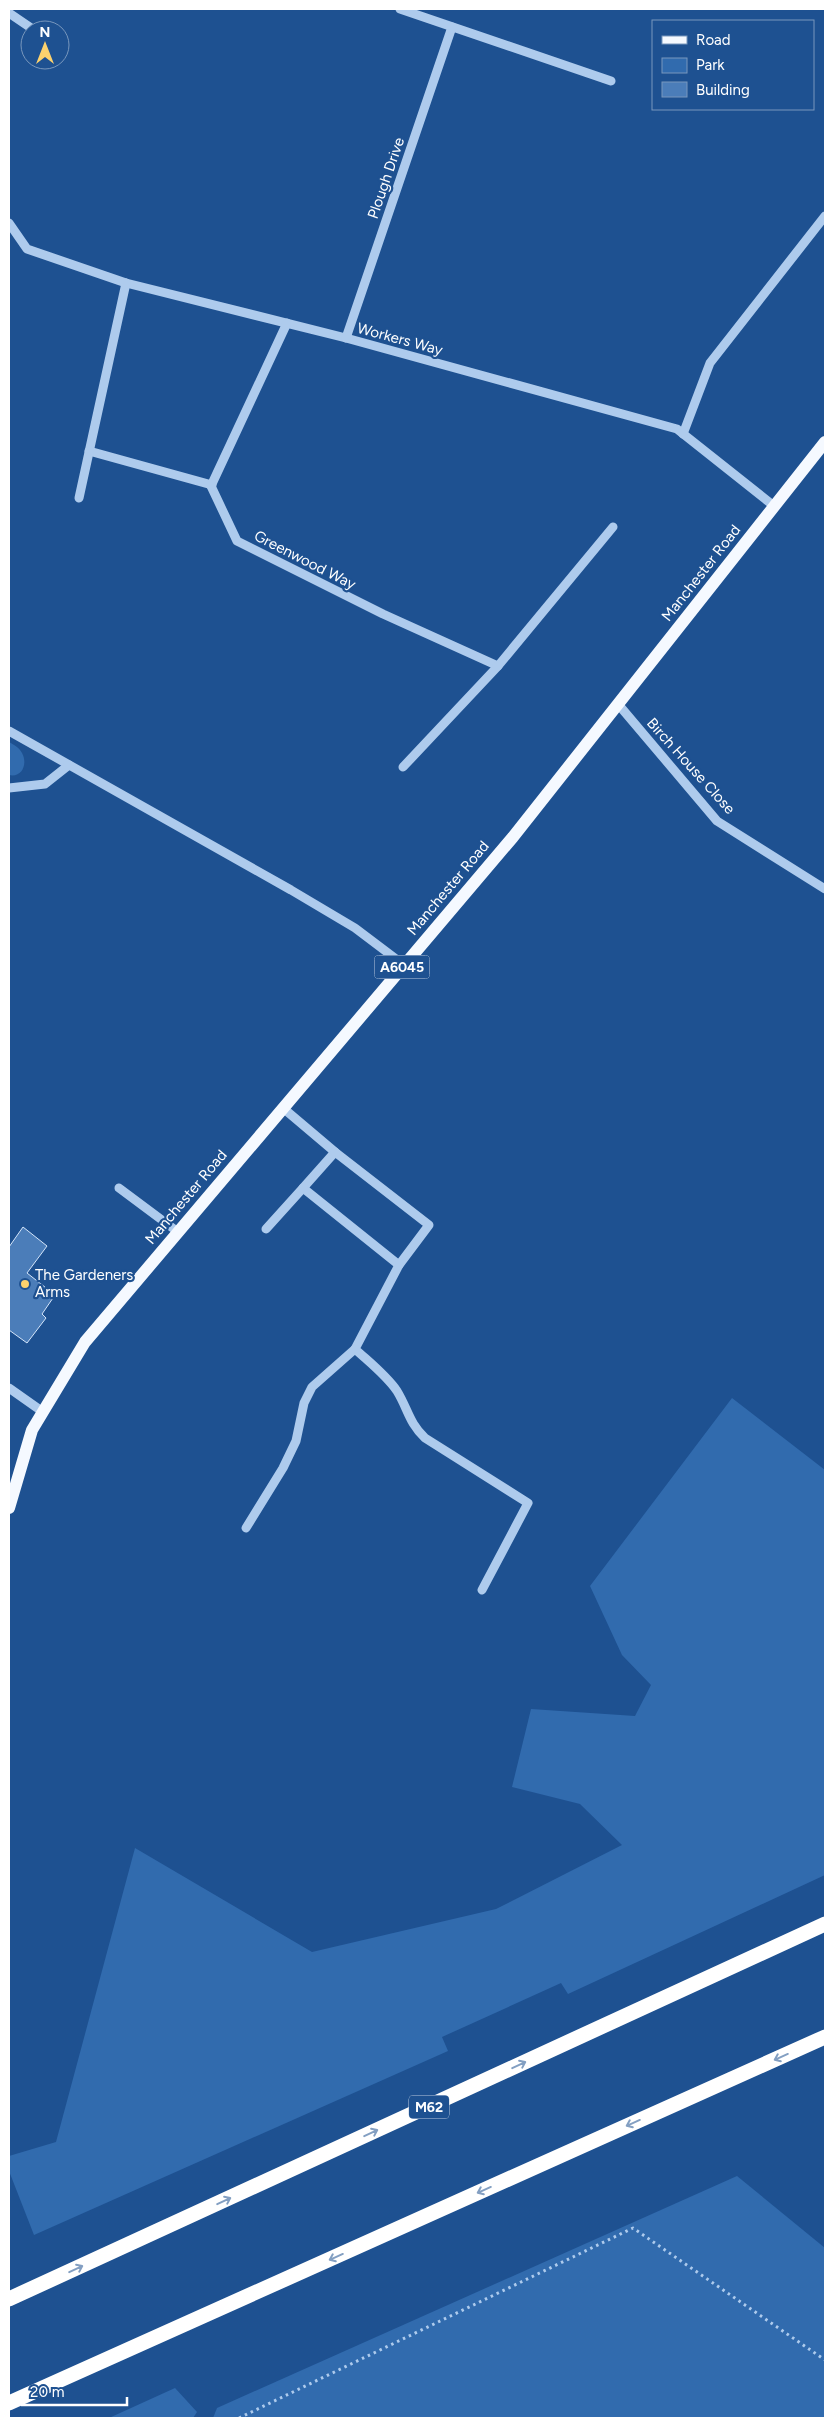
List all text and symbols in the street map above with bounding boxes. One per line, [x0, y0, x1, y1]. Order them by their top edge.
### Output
north arrow [20, 20, 70, 70]
legend [652, 20, 814, 110]
text: N [40, 24, 50, 41]
text: Road [696, 31, 731, 49]
text: Park [696, 56, 725, 74]
text: Building [696, 81, 750, 99]
street label: Plough Drive [364, 135, 408, 221]
street label: Workers Way [355, 319, 445, 359]
street label: Manchester Road [658, 521, 744, 625]
street label: Greenwood Way [251, 527, 359, 593]
street label: Birch House Close [643, 714, 739, 818]
street label: Manchester Road [403, 837, 493, 939]
road number: A6045 [374, 956, 430, 979]
street label: Manchester Road [141, 1146, 231, 1248]
place label: The Gardeners Arms [35, 1266, 133, 1301]
marker: The Gardeners Arms [19, 1278, 31, 1290]
one-way arrow [774, 2052, 789, 2062]
one-way arrow [511, 2060, 526, 2070]
road number: M62 [409, 2096, 449, 2118]
one-way arrow [626, 2119, 641, 2129]
one-way arrow [363, 2128, 378, 2137]
one-way arrow [477, 2186, 492, 2196]
one-way arrow [216, 2196, 231, 2205]
one-way arrow [329, 2253, 344, 2262]
one-way arrow [68, 2264, 83, 2273]
scale bar [22, 2374, 128, 2406]
text: 20 m [30, 2383, 64, 2401]

